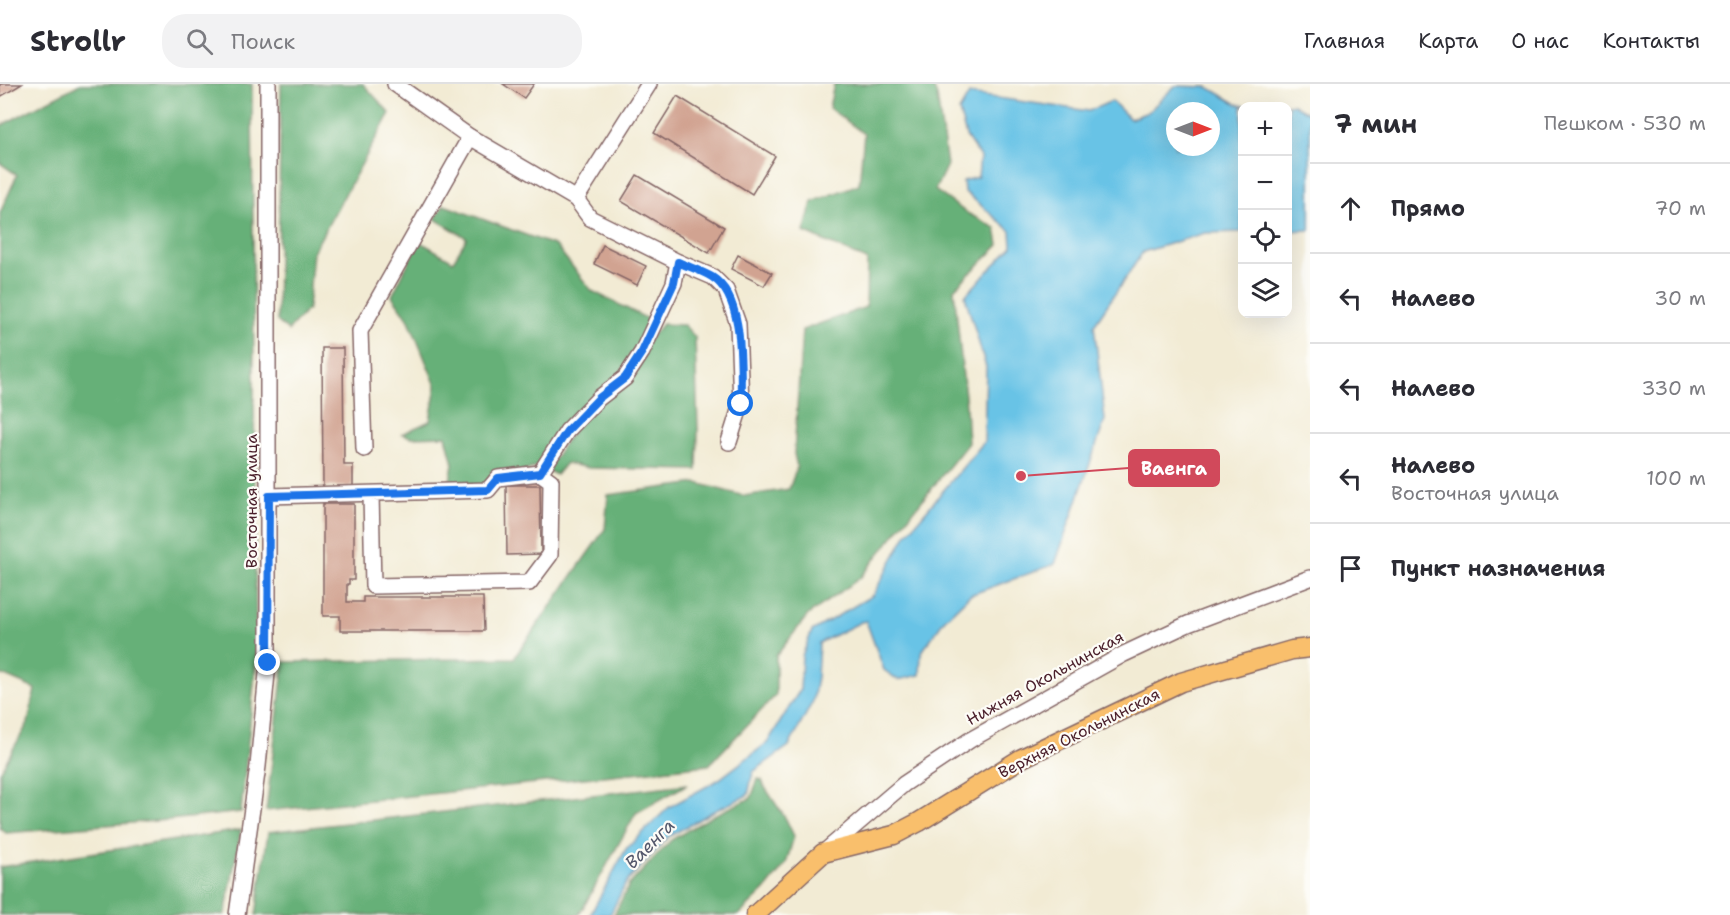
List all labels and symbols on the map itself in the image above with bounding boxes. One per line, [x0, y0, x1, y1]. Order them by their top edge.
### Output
north arrow [1166, 102, 1220, 156]
route start [727, 390, 753, 416]
street label: Восточная улица [241, 434, 262, 568]
callout: Ваенга [1129, 450, 1219, 486]
text: Ваенга [1141, 457, 1208, 481]
street label: Нижняя Окольнинская [963, 626, 1127, 730]
route end [254, 649, 280, 675]
street label: Верхняя Окольнинская [995, 683, 1163, 783]
water label: Ваенга [620, 814, 680, 874]

